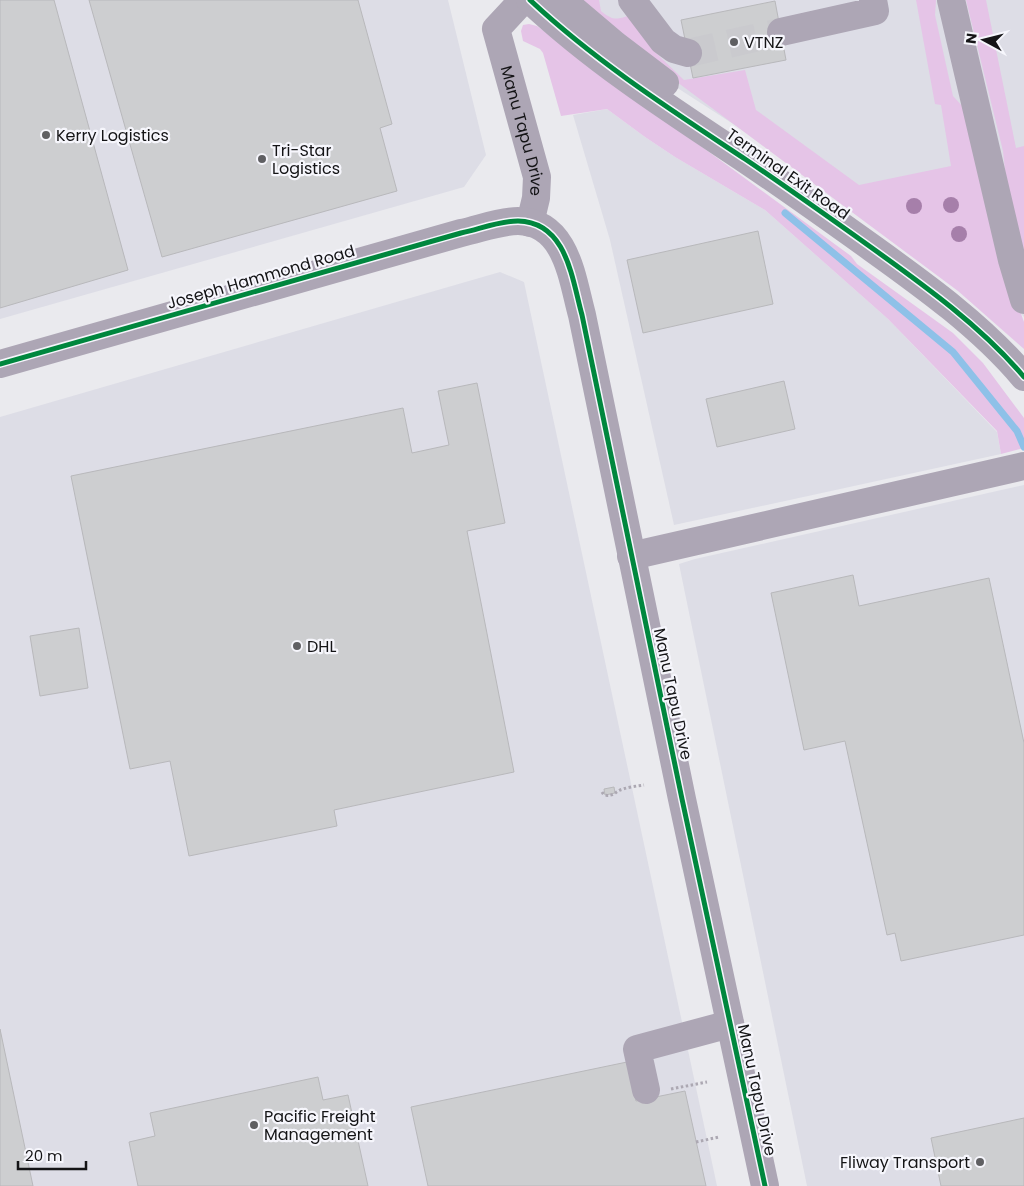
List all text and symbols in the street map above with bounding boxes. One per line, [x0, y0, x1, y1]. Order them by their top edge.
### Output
north arrow [959, 15, 1009, 65]
place label: VTNZ [744, 31, 783, 54]
text: N [961, 32, 982, 45]
marker: VTNZ [728, 36, 740, 48]
street label: Manu Tapu Drive [495, 63, 548, 197]
street label: Terminal Exit Road [722, 123, 854, 225]
place label: Kerry Logistics [56, 124, 169, 147]
marker: Kerry Logistics [40, 129, 52, 141]
place label: Tri-Star Logistics [272, 139, 340, 180]
marker: Tri-Star Logistics [256, 153, 268, 165]
street label: Joseph Hammond Road [164, 239, 358, 315]
street label: Manu Tapu Drive [648, 626, 698, 762]
place label: DHL [307, 635, 336, 658]
marker: DHL [291, 640, 303, 652]
street label: Manu Tapu Drive [732, 1022, 782, 1158]
place label: Pacific Freight Management [264, 1105, 376, 1146]
marker: Pacific Freight Management [248, 1119, 260, 1131]
scale bar [18, 1138, 85, 1170]
text: 20 m [25, 1145, 63, 1166]
place label: Fliway Transport [840, 1151, 970, 1174]
marker: Fliway Transport [974, 1156, 986, 1168]

